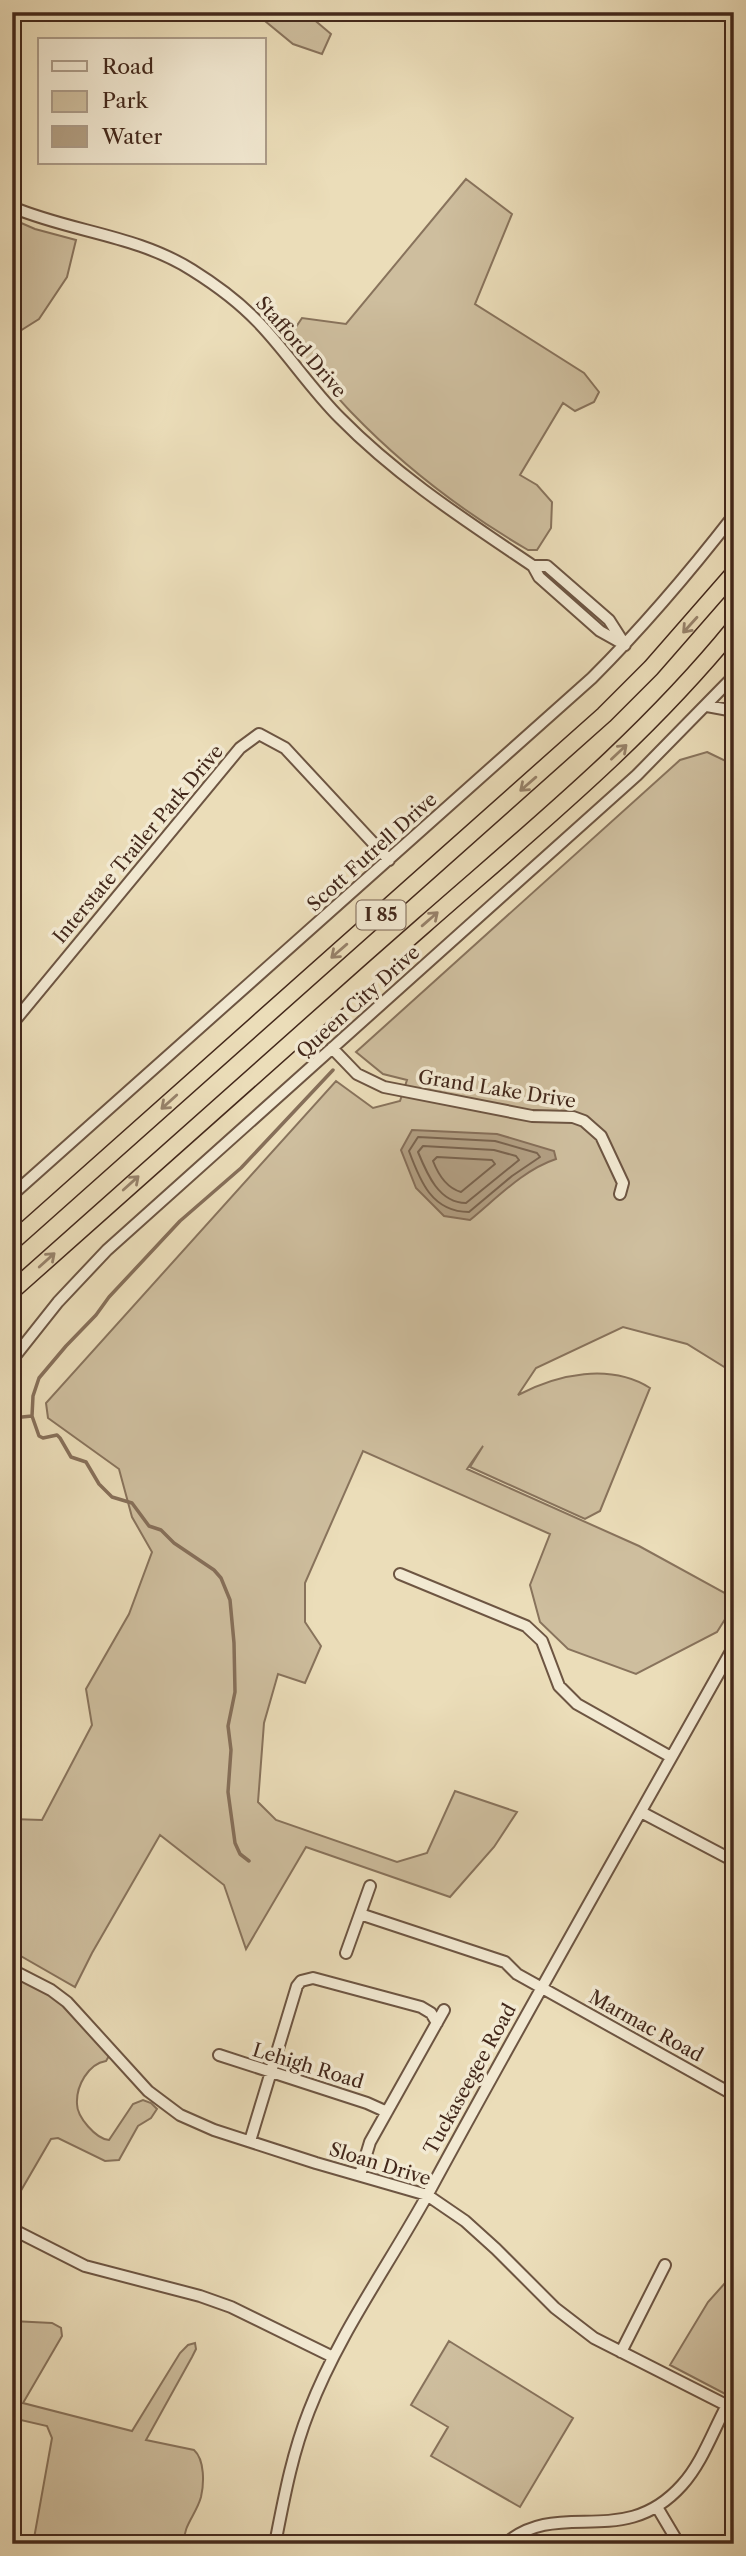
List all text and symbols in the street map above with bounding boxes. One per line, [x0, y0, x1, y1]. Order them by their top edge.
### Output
legend [38, 38, 266, 164]
text: Road [102, 54, 154, 79]
text: Park [102, 88, 148, 113]
text: Water [101, 124, 162, 149]
street label: Stafford Drive [251, 292, 351, 402]
one-way arrow [682, 616, 698, 634]
street label: Interstate Trailer Park Drive [48, 740, 228, 948]
one-way arrow [610, 744, 628, 760]
one-way arrow [520, 776, 537, 793]
street label: Scott Futrell Drive [302, 788, 442, 916]
road number: I 85 [356, 900, 406, 930]
one-way arrow [421, 911, 439, 927]
street label: Queen City Drive [292, 941, 424, 1063]
one-way arrow [330, 943, 348, 959]
street label: Grand Lake Drive [416, 1065, 578, 1113]
one-way arrow [161, 1094, 178, 1111]
one-way arrow [122, 1175, 140, 1191]
one-way arrow [38, 1252, 56, 1268]
street label: Marmac Road [585, 1985, 707, 2067]
street label: Tuckaseegee Road [419, 1999, 521, 2158]
street label: Lehigh Road [250, 2038, 367, 2094]
street label: Sloan Drive [326, 2138, 434, 2190]

